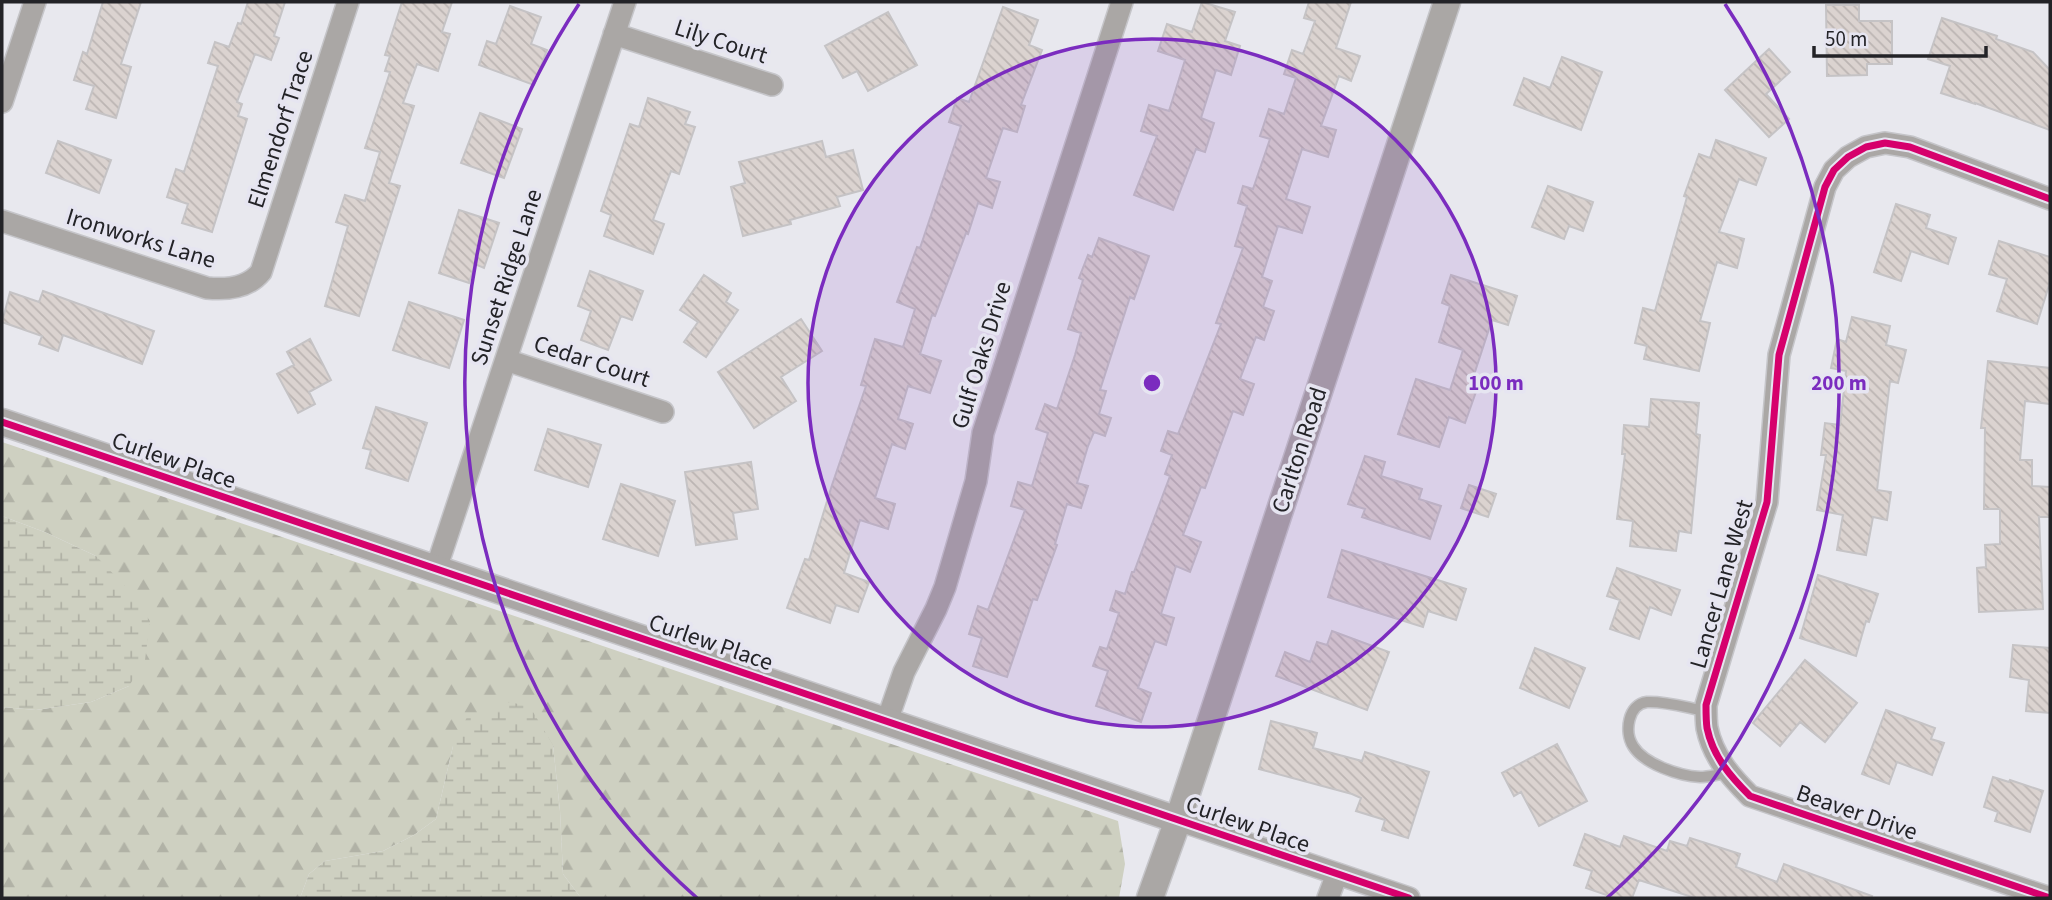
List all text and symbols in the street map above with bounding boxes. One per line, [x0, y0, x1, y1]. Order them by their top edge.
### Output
street label: Lily Court [670, 10, 772, 73]
scale bar [1814, 14, 1986, 58]
text: 50 m [1825, 24, 1867, 54]
street label: Elmendorf Trace [238, 46, 322, 213]
street label: Sunset Ridge Lane [461, 184, 552, 370]
street label: Ironworks Lane [62, 199, 220, 278]
street label: Gulf Oaks Drive [942, 277, 1021, 433]
street label: Cedar Court [529, 326, 654, 397]
text: 100 m [1468, 368, 1524, 398]
text: 200 m [1811, 368, 1867, 398]
centre of rings [1140, 371, 1164, 395]
street label: Carlton Road [1263, 383, 1336, 518]
street label: Curlew Place [107, 423, 241, 498]
street label: Lancer Lane West [1681, 495, 1762, 673]
street label: Curlew Place [644, 605, 778, 680]
street label: Beaver Drive [1792, 775, 1922, 850]
street label: Curlew Place [1181, 787, 1315, 862]

